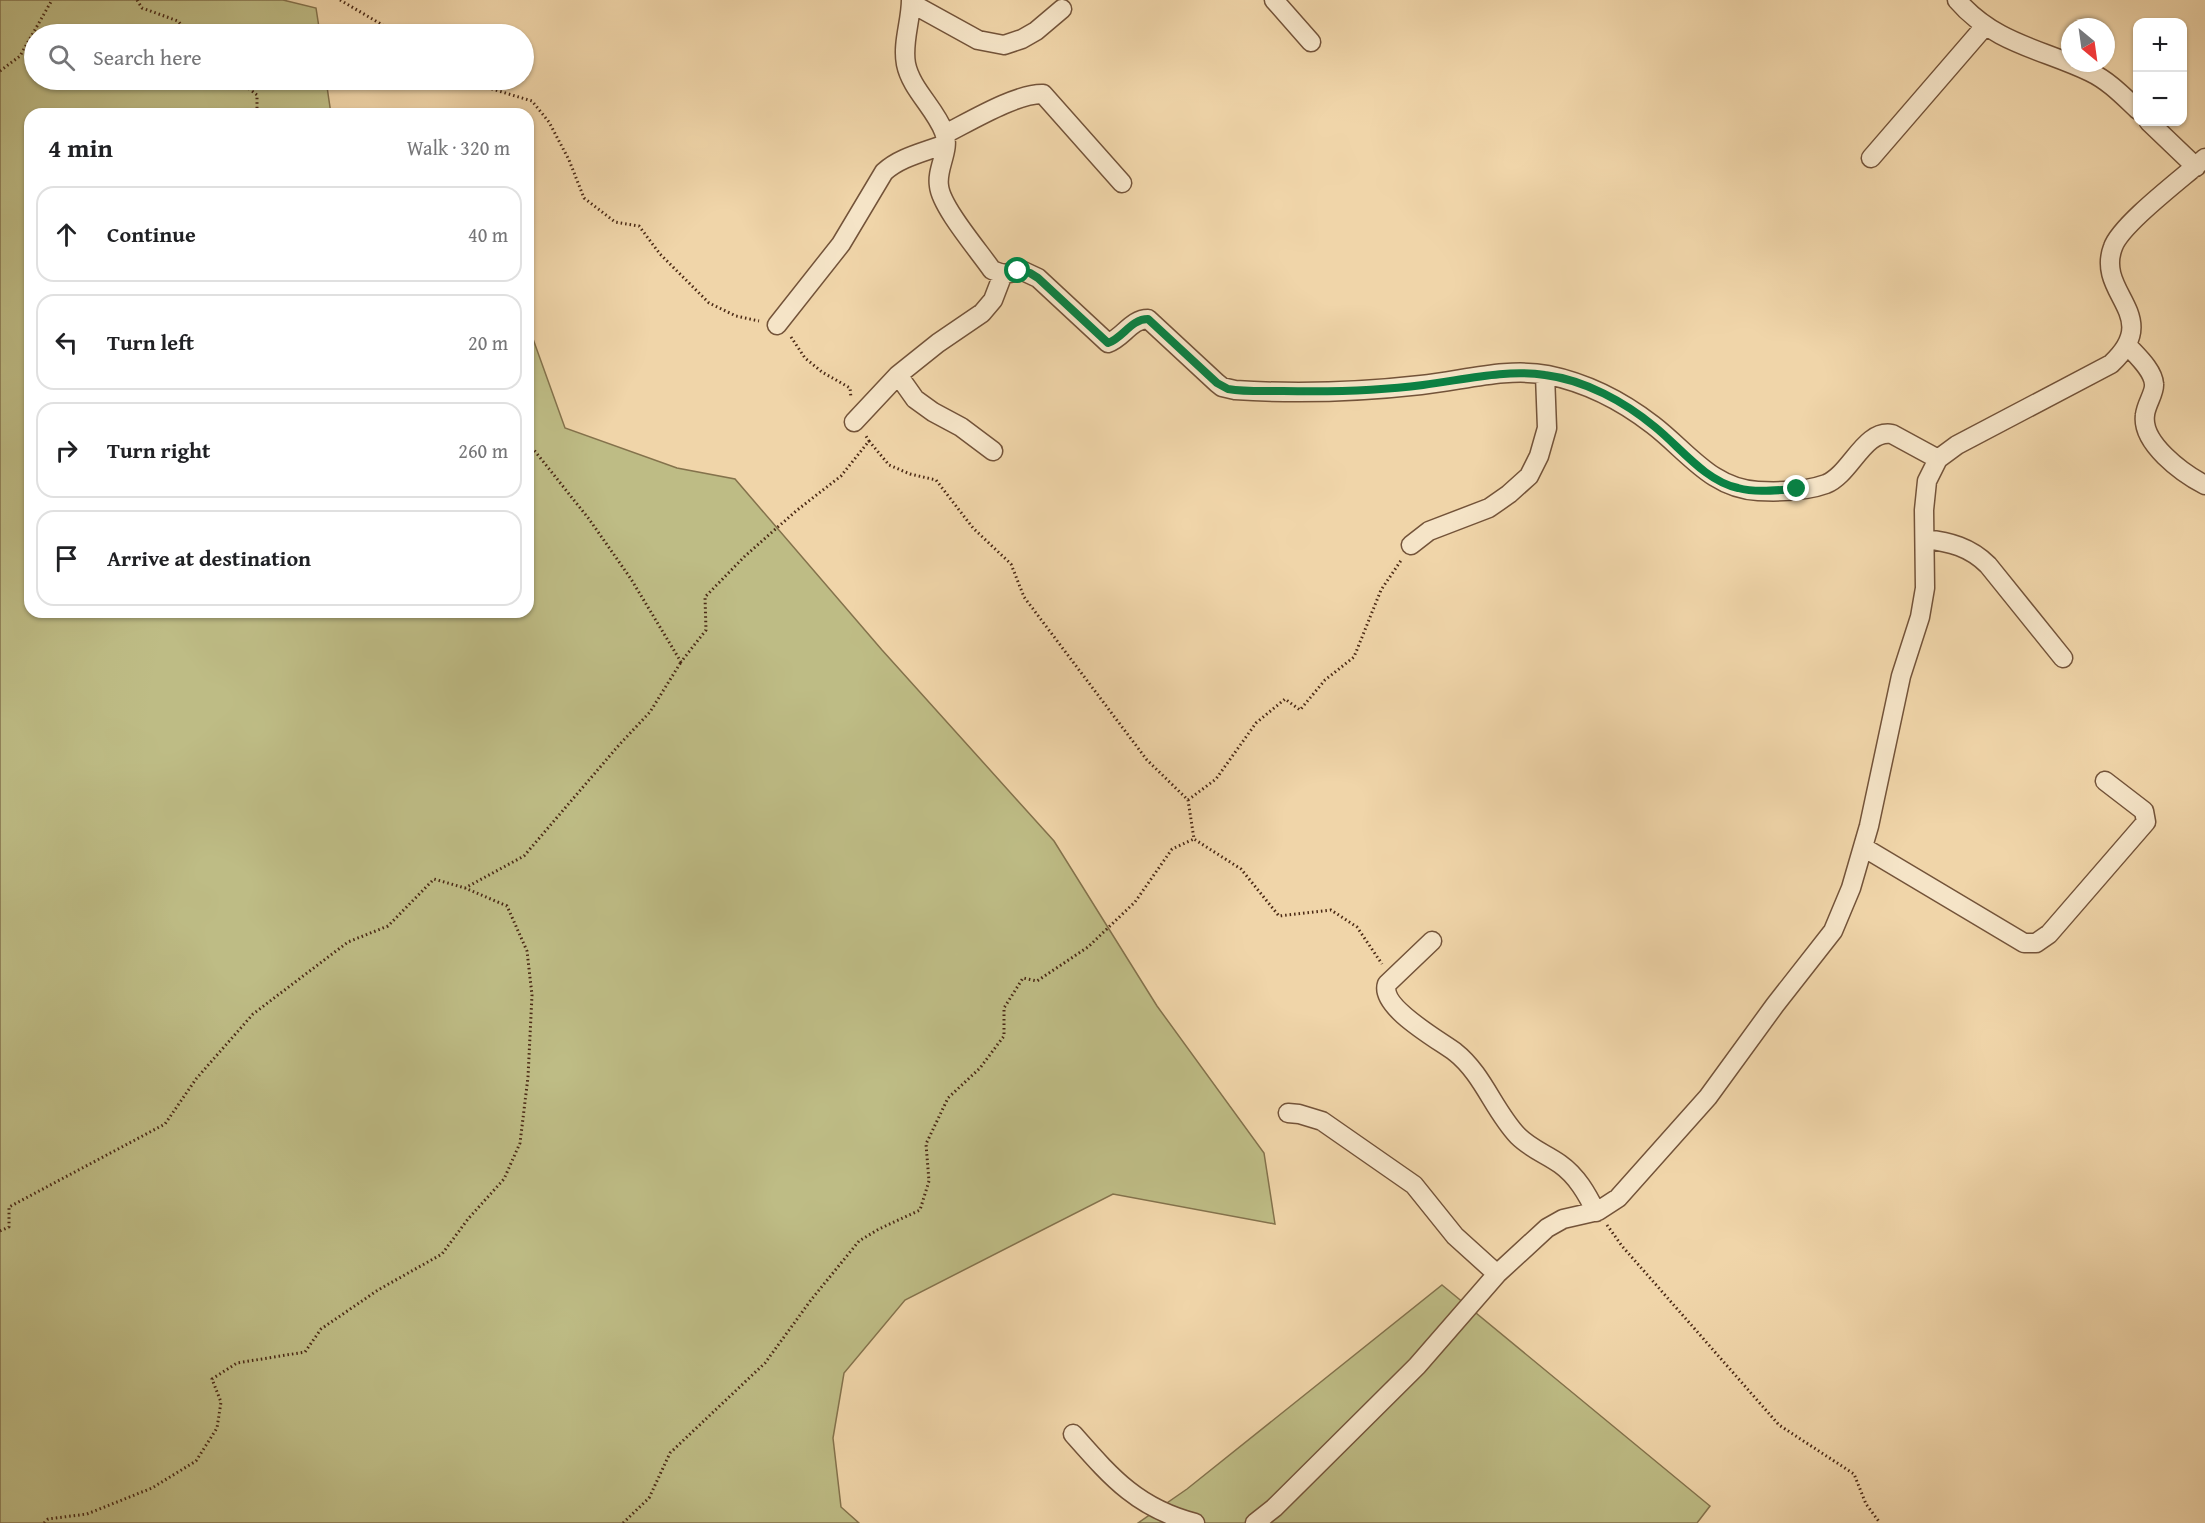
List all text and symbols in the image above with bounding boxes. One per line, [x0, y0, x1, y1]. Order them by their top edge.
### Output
north arrow [2061, 18, 2115, 72]
map controls [2133, 18, 2187, 126]
button: + [2133, 18, 2187, 72]
search box [24, 24, 534, 90]
icon: search [45, 41, 78, 74]
text: Search here [93, 41, 202, 73]
button: − [2133, 72, 2187, 126]
text: 4 min [48, 128, 113, 167]
text: Walk · 320 m [407, 133, 510, 162]
icon: ahead [50, 218, 83, 251]
text: Continue [107, 218, 196, 250]
text: 40 m [468, 220, 508, 249]
route start [1004, 257, 1030, 283]
icon: left [50, 326, 83, 359]
text: Turn left [107, 326, 194, 358]
text: 20 m [468, 328, 508, 357]
icon: right [50, 434, 83, 467]
text: Turn right [107, 434, 210, 466]
text: 260 m [458, 436, 508, 465]
route end [1783, 475, 1809, 501]
icon: arrive [50, 542, 83, 575]
text: Arrive at destination [107, 542, 311, 574]

